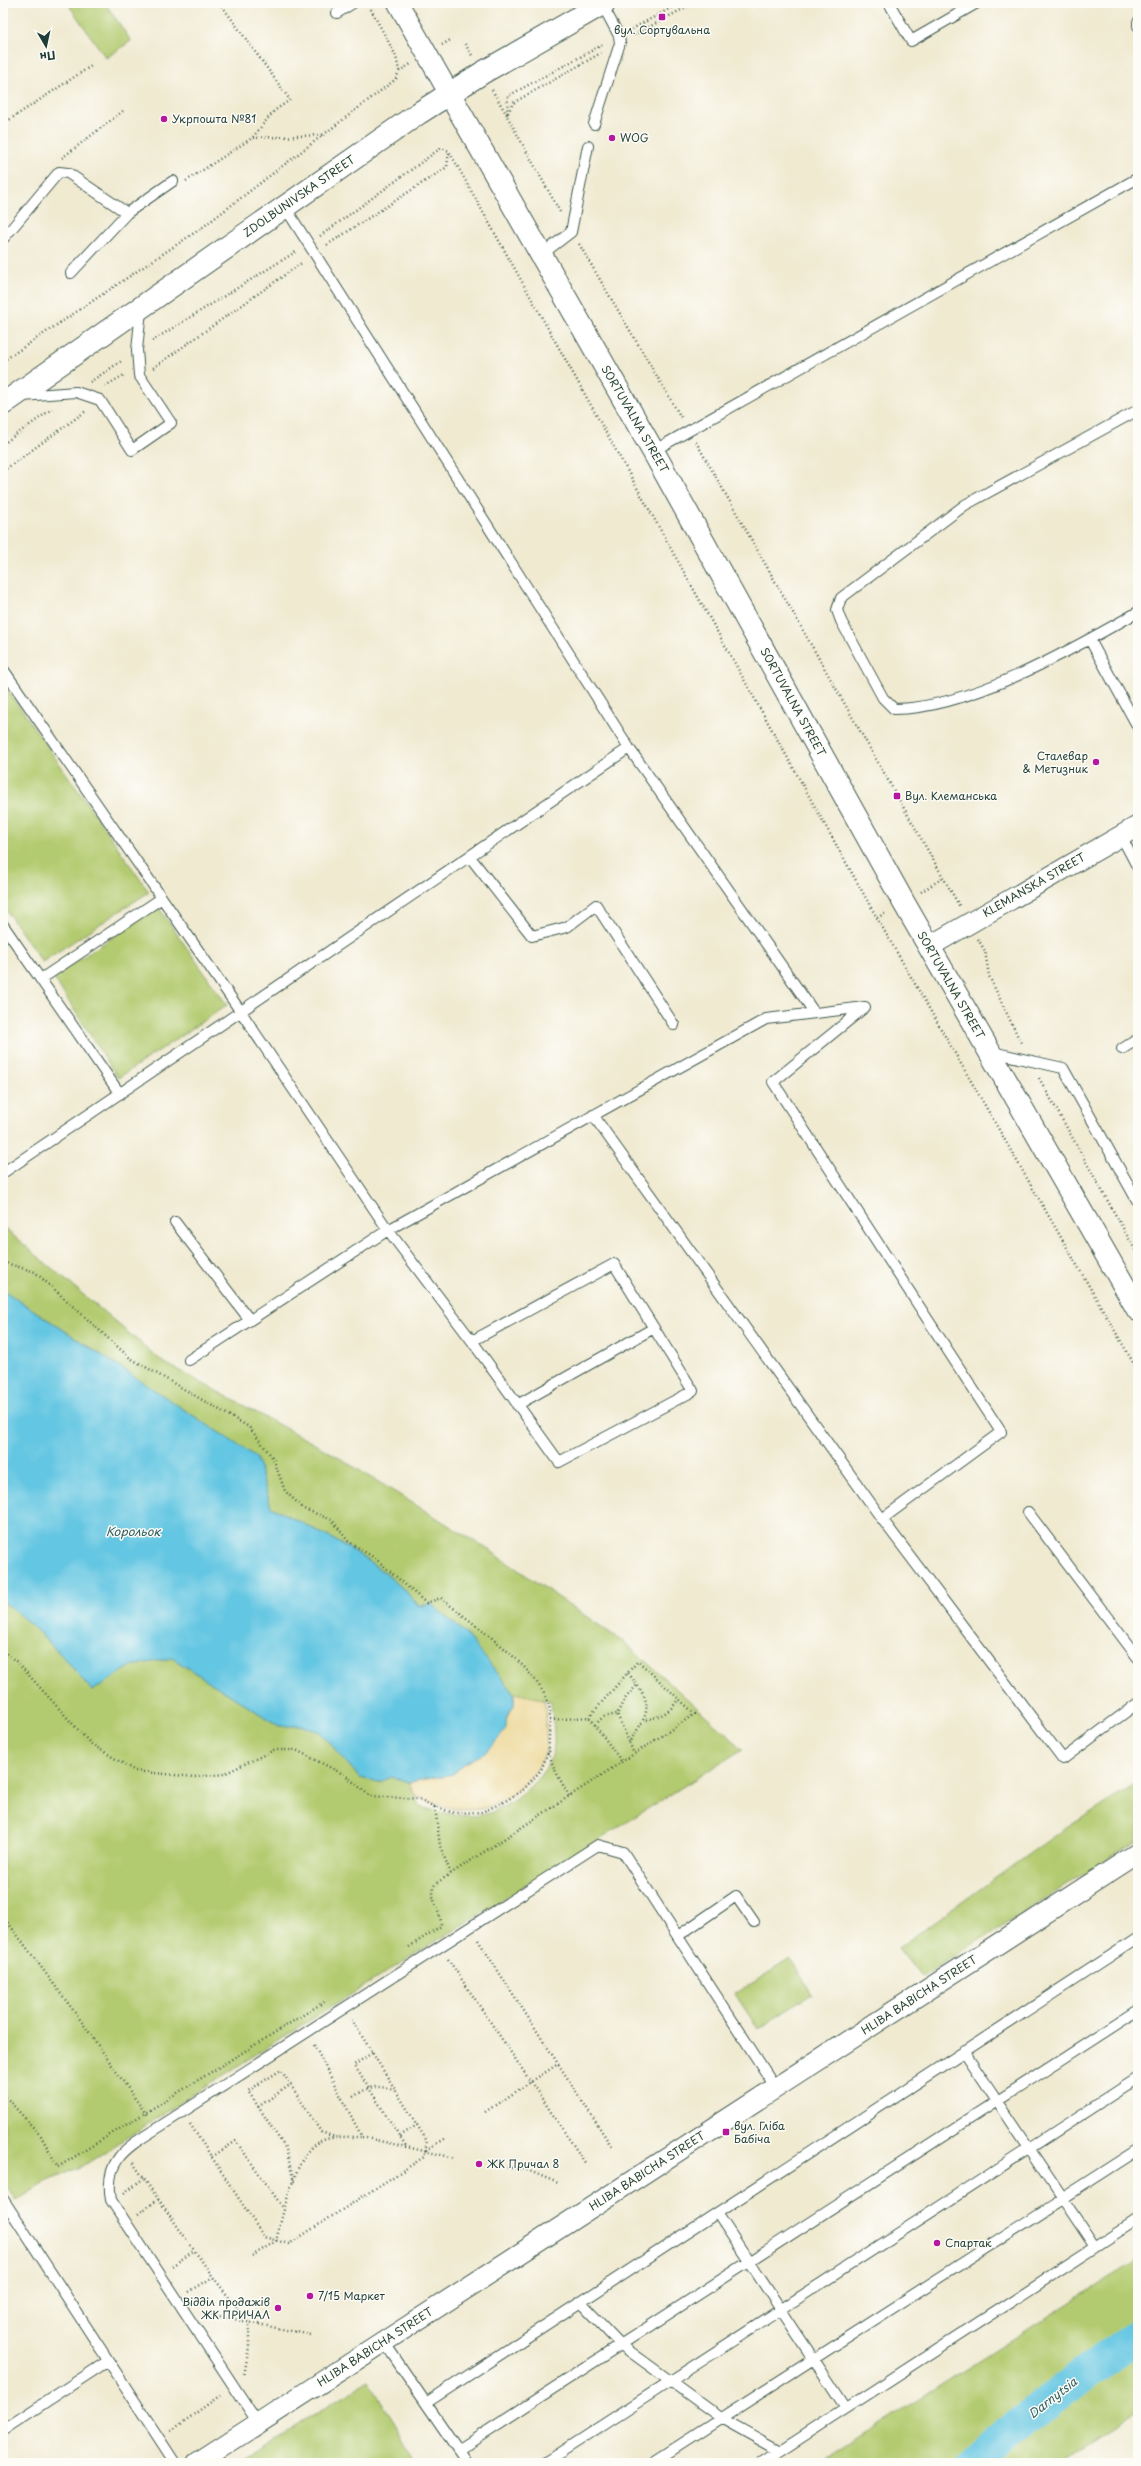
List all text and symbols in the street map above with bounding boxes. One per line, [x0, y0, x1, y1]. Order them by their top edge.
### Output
marker: вул. Сортувальна [657, 12, 667, 22]
place label: вул. Сортувальна [614, 21, 710, 38]
north arrow [26, 26, 66, 66]
text: Пн [38, 47, 57, 66]
place label: Укрпошта №81 [172, 110, 256, 127]
marker: Укрпошта №81 [159, 114, 169, 124]
place label: WOG [620, 129, 649, 146]
marker: WOG [607, 133, 617, 143]
street label: ZDOLBUNIVSKA STREET [239, 150, 358, 241]
street label: SORTUVALNA STREET [598, 362, 674, 476]
street label: SORTUVALNA STREET [756, 644, 831, 760]
place label: Сталевар & Метизник [1022, 747, 1088, 777]
marker: Сталевар & Метизник [1091, 757, 1101, 767]
place label: Вул. Клеманська [905, 787, 997, 804]
marker: Вул. Клеманська [892, 791, 902, 801]
street label: KLEMANSKA STREET [979, 848, 1089, 921]
street label: SORTUVALNA STREET [914, 928, 990, 1042]
water label: Корольок [106, 1522, 162, 1540]
street label: HLIBA BABICHA STREET [858, 1950, 980, 2038]
place label: вул. Гліба Бабіча [734, 2117, 785, 2147]
street label: HLIBA BABICHA STREET [586, 2126, 708, 2214]
marker: вул. Гліба Бабіча [721, 2127, 731, 2137]
place label: ЖК Причал 8 [486, 2155, 560, 2172]
marker: ЖК Причал 8 [474, 2159, 484, 2169]
place label: Спартак [945, 2234, 992, 2251]
marker: Спартак [932, 2238, 942, 2248]
place label: 7/15 Маркет [318, 2287, 386, 2304]
marker: 7/15 Маркет [305, 2291, 315, 2301]
place label: Відділ продажів ЖК ПРИЧАЛ [182, 2293, 270, 2323]
street label: HLIBA BABICHA STREET [314, 2302, 436, 2390]
marker: Відділ продажів ЖК ПРИЧАЛ [273, 2303, 283, 2313]
water label: Darnytsia [1024, 2372, 1081, 2422]

